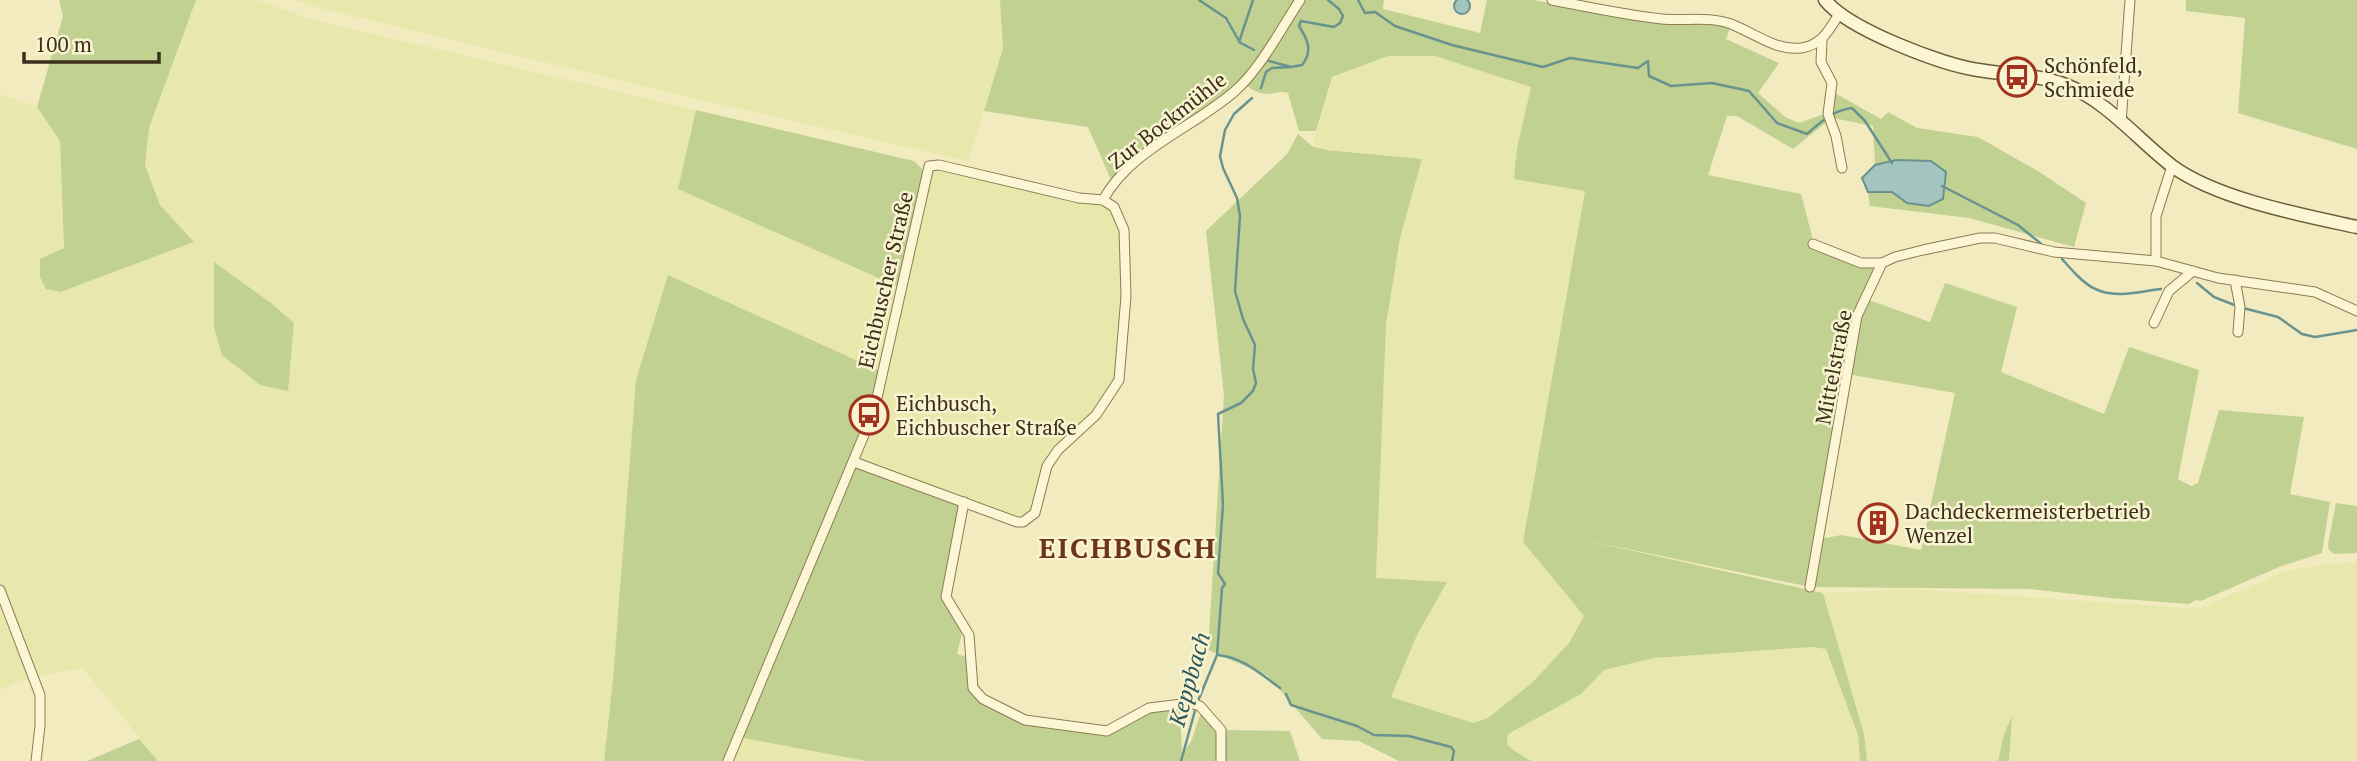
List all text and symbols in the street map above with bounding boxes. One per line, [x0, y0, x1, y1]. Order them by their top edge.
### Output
scale bar [24, 21, 159, 65]
text: 100 m [35, 30, 92, 58]
place label: Schönfeld, Schmiede [2044, 51, 2143, 103]
bus stop icon: Schönfeld, Schmiede [1996, 56, 2038, 98]
street label: Zur Bockmühle [1102, 65, 1232, 175]
street label: Eichbuscher Straße [851, 189, 919, 371]
street label: Mittelstraße [1808, 307, 1858, 427]
place label: Eichbusch, Eichbuscher Straße [896, 389, 1077, 441]
bus stop icon: Eichbusch, Eichbuscher Straße [848, 394, 890, 436]
place label: Dachdeckermeisterbetrieb Wenzel [1905, 497, 2151, 549]
building icon: Dachdeckermeisterbetrieb Wenzel [1857, 502, 1899, 544]
district label: EICHBUSCH [1039, 529, 1217, 566]
water label: Keppbach [1161, 628, 1217, 731]

